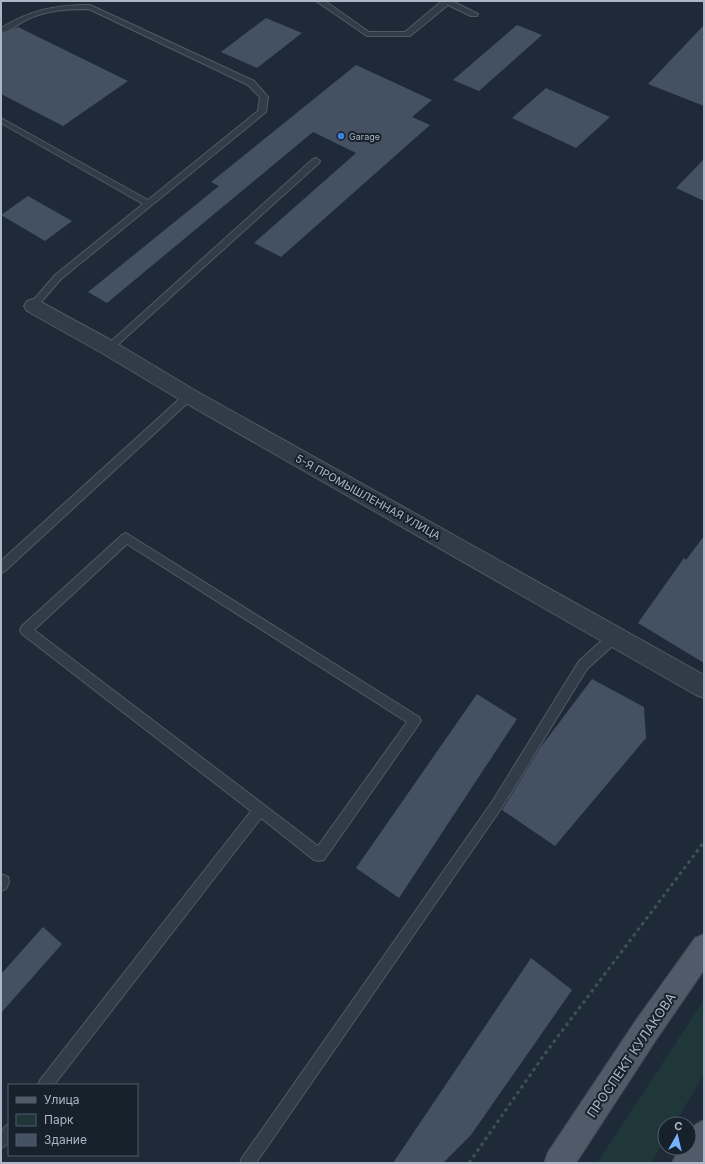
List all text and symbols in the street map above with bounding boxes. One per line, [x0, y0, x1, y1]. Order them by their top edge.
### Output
marker: Garage [336, 131, 346, 141]
place label: Garage [349, 131, 380, 142]
street label: 5-Я ПРОМЫШЛЕННАЯ УЛИЦА [293, 451, 443, 543]
street label: ПРОСПЕКТ КУЛАКОВА [583, 990, 679, 1120]
legend [8, 1084, 138, 1156]
text: Улица [44, 1092, 79, 1107]
text: Парк [44, 1112, 74, 1127]
north arrow [657, 1116, 697, 1156]
text: С [673, 1119, 683, 1134]
text: Здание [44, 1132, 87, 1147]

